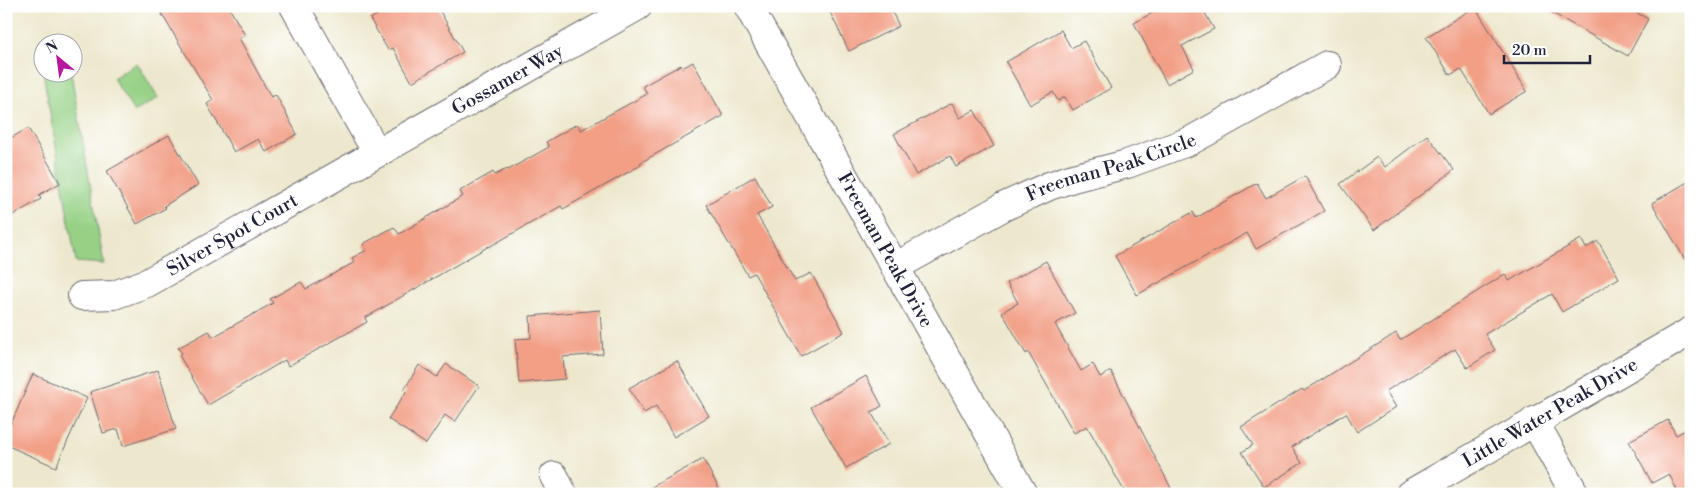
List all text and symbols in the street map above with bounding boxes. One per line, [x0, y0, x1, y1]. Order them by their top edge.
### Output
north arrow [32, 32, 82, 82]
scale bar [1504, 32, 1591, 64]
text: N [43, 37, 61, 58]
street label: Gossamer Way [448, 38, 568, 121]
text: 20 m [1512, 41, 1547, 60]
street label: Freeman Peak Circle [1022, 128, 1201, 207]
street label: Freeman Peak Drive [832, 168, 939, 332]
street label: Silver Spot Court [162, 188, 302, 281]
street label: Little Water Peak Drive [1458, 352, 1642, 473]

